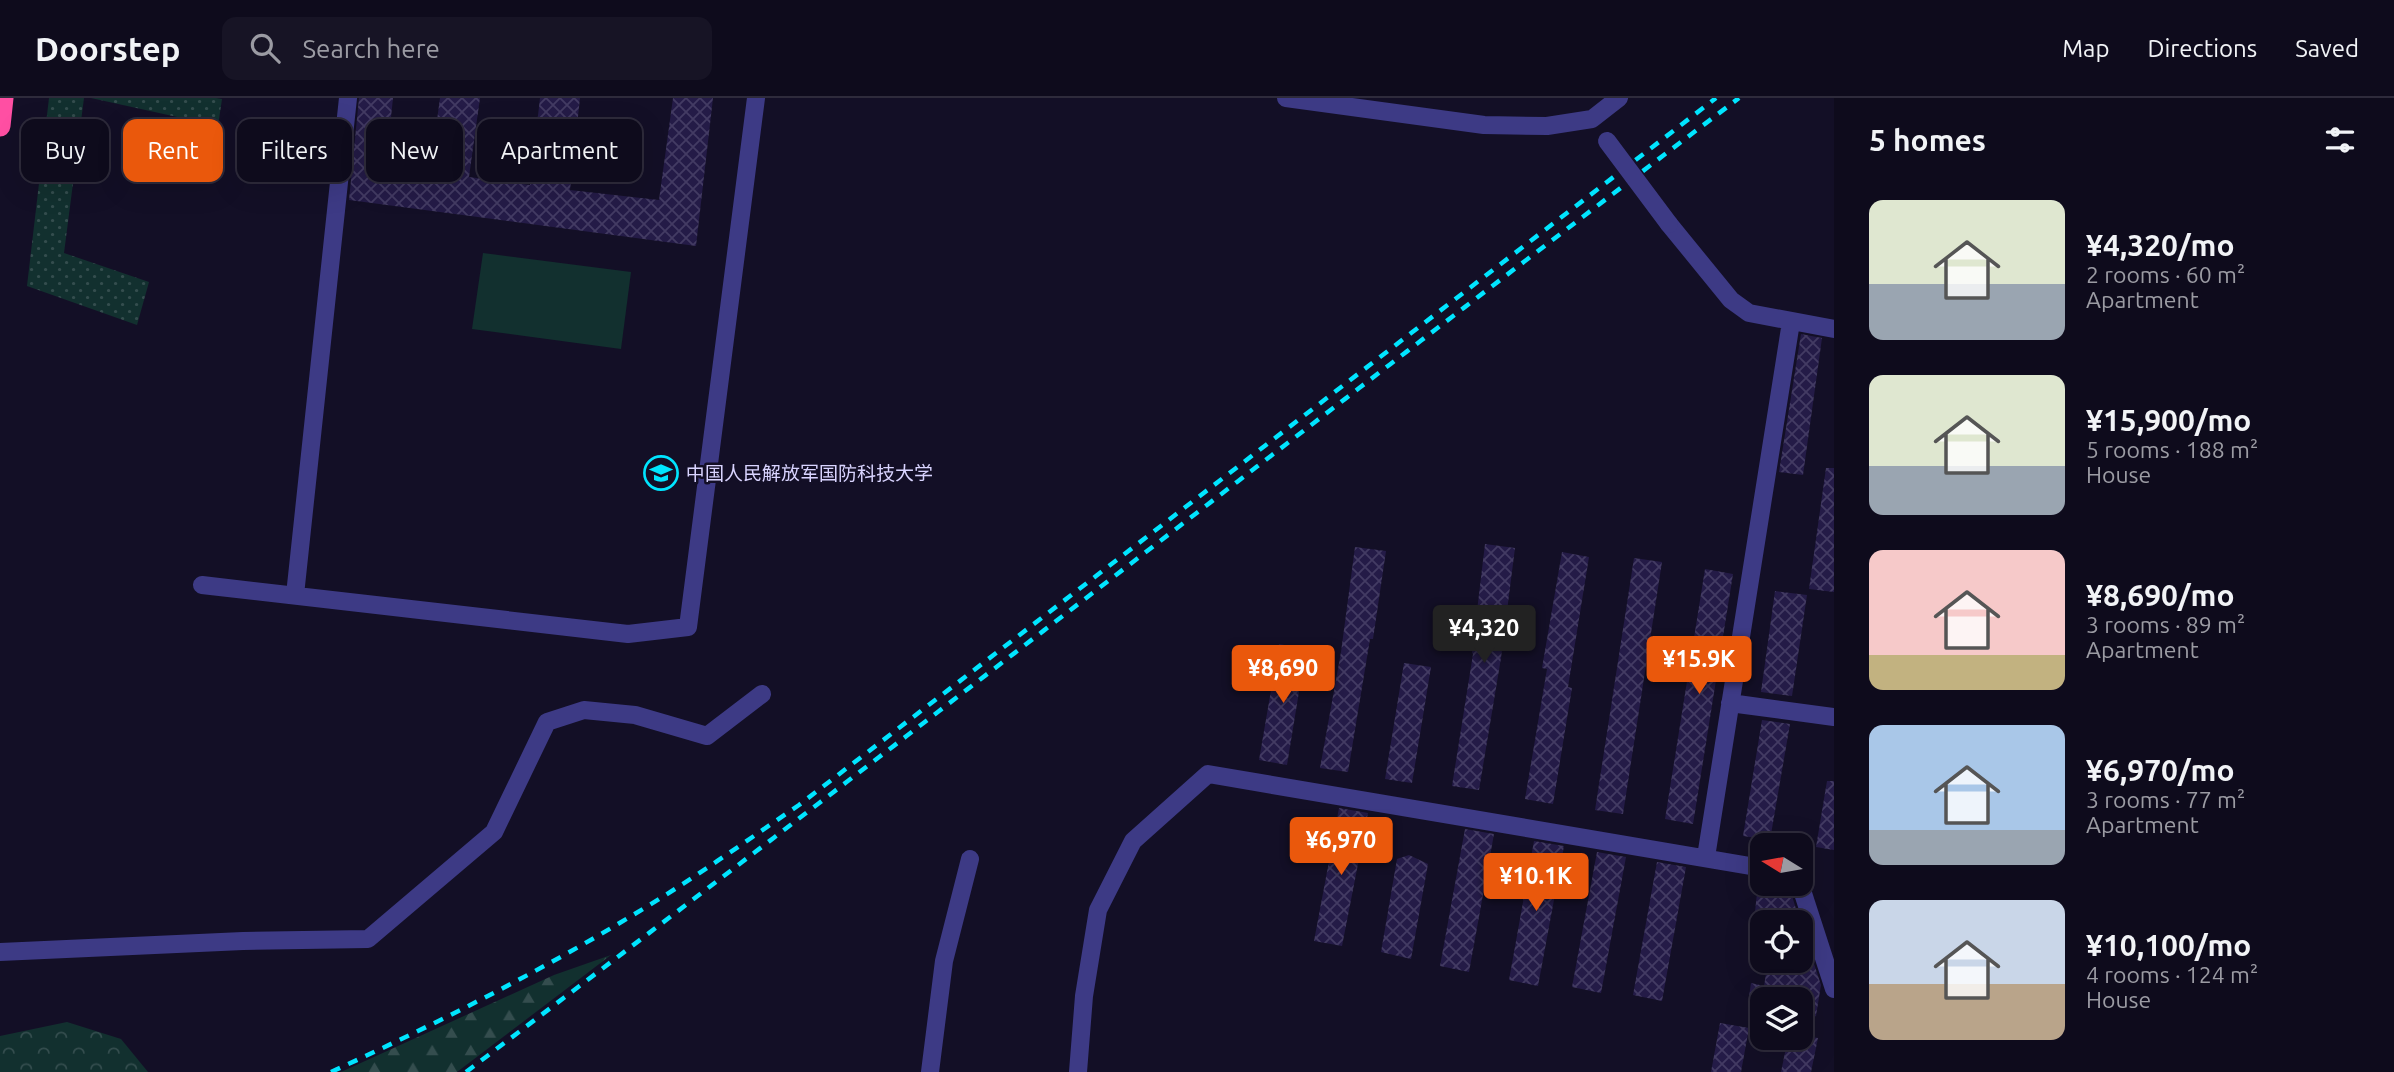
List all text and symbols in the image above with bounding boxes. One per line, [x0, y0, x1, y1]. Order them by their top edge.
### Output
search box [222, 17, 712, 80]
icon: search [246, 29, 284, 67]
text: Doorstep [35, 30, 180, 67]
text: Search here [302, 34, 440, 63]
text: Map [2062, 35, 2109, 62]
text: Directions [2147, 35, 2257, 62]
text: Saved [2295, 35, 2359, 62]
chip: Buy [21, 119, 109, 182]
chip: Rent [123, 119, 223, 182]
chip: Filters [237, 119, 352, 182]
chip: New [366, 119, 463, 182]
chip: Apartment [477, 119, 642, 182]
icon: filters [2321, 121, 2359, 159]
text: 5 homes [1869, 123, 1986, 157]
icon: home [1925, 228, 2009, 312]
text: ¥4,320/mo [2086, 228, 2235, 262]
text: 2 rooms · 60 m² [2086, 262, 2245, 287]
text: Apartment [2086, 287, 2199, 312]
icon: home [1925, 403, 2009, 487]
text: ¥15,900/mo [2086, 403, 2251, 437]
text: 5 rooms · 188 m² [2086, 437, 2258, 462]
school or university icon: 中国人民解放军国防科技大学 [642, 454, 680, 492]
place label: 中国人民解放军国防科技大学 [686, 462, 933, 484]
text: House [2086, 462, 2151, 487]
icon: home [1925, 578, 2009, 662]
text: ¥8,690/mo [2086, 578, 2235, 612]
pin: ¥4,320 [1427, 606, 1541, 665]
text: 3 rooms · 89 m² [2086, 612, 2245, 637]
text: ¥4,320 [1449, 615, 1519, 640]
pin: ¥15.9K [1642, 636, 1756, 696]
text: Apartment [2086, 637, 2199, 662]
pin: ¥8,690 [1226, 646, 1340, 705]
text: ¥15.9K [1663, 646, 1735, 671]
text: ¥8,690 [1248, 655, 1318, 680]
icon: home [1925, 753, 2009, 837]
text: ¥6,970/mo [2086, 753, 2235, 787]
text: 3 rooms · 77 m² [2086, 787, 2245, 812]
text: Apartment [2086, 812, 2199, 837]
pin: ¥6,970 [1284, 818, 1398, 877]
text: ¥6,970 [1306, 827, 1376, 852]
north arrow [1750, 833, 1813, 896]
map controls [1750, 833, 1813, 1050]
pin: ¥10.1K [1479, 854, 1593, 913]
text: ¥10.1K [1500, 863, 1572, 888]
button: locate [1750, 910, 1813, 973]
icon: home [1925, 928, 2009, 1012]
text: ¥10,100/mo [2086, 928, 2251, 962]
text: 4 rooms · 124 m² [2086, 962, 2258, 987]
button: layers [1750, 987, 1813, 1050]
text: House [2086, 987, 2151, 1012]

